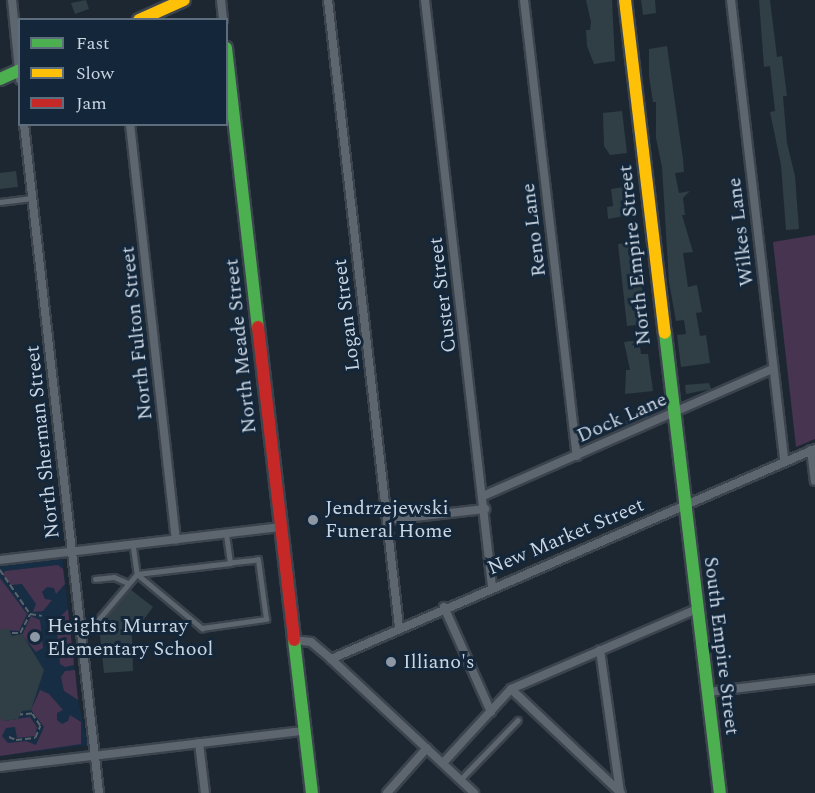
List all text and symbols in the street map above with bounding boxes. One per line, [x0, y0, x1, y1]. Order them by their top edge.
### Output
legend [18, 18, 228, 126]
text: Fast [76, 30, 109, 57]
text: Slow [76, 60, 114, 87]
text: Jam [76, 90, 107, 117]
street label: North Empire Street [614, 164, 656, 346]
street label: Wilkes Lane [722, 176, 760, 288]
street label: Reno Lane [516, 182, 552, 278]
street label: Custer Street [424, 236, 462, 354]
street label: North Fulton Street [116, 245, 158, 421]
street label: North Meade Street [220, 257, 262, 435]
street label: Logan Street [328, 257, 366, 373]
street label: North Sherman Street [21, 344, 65, 540]
street label: Dock Lane [573, 388, 671, 448]
street label: New Market Street [484, 493, 648, 581]
place label: Jendrzejewski Funeral Home [325, 496, 452, 543]
marker: Jendrzejewski Funeral Home [306, 513, 320, 527]
street label: South Empire Street [698, 555, 744, 737]
place label: Heights Murray Elementary School [47, 614, 213, 661]
marker: Heights Murray Elementary School [28, 630, 42, 644]
place label: Illiano's [403, 650, 475, 674]
marker: Illiano's [384, 655, 398, 669]

